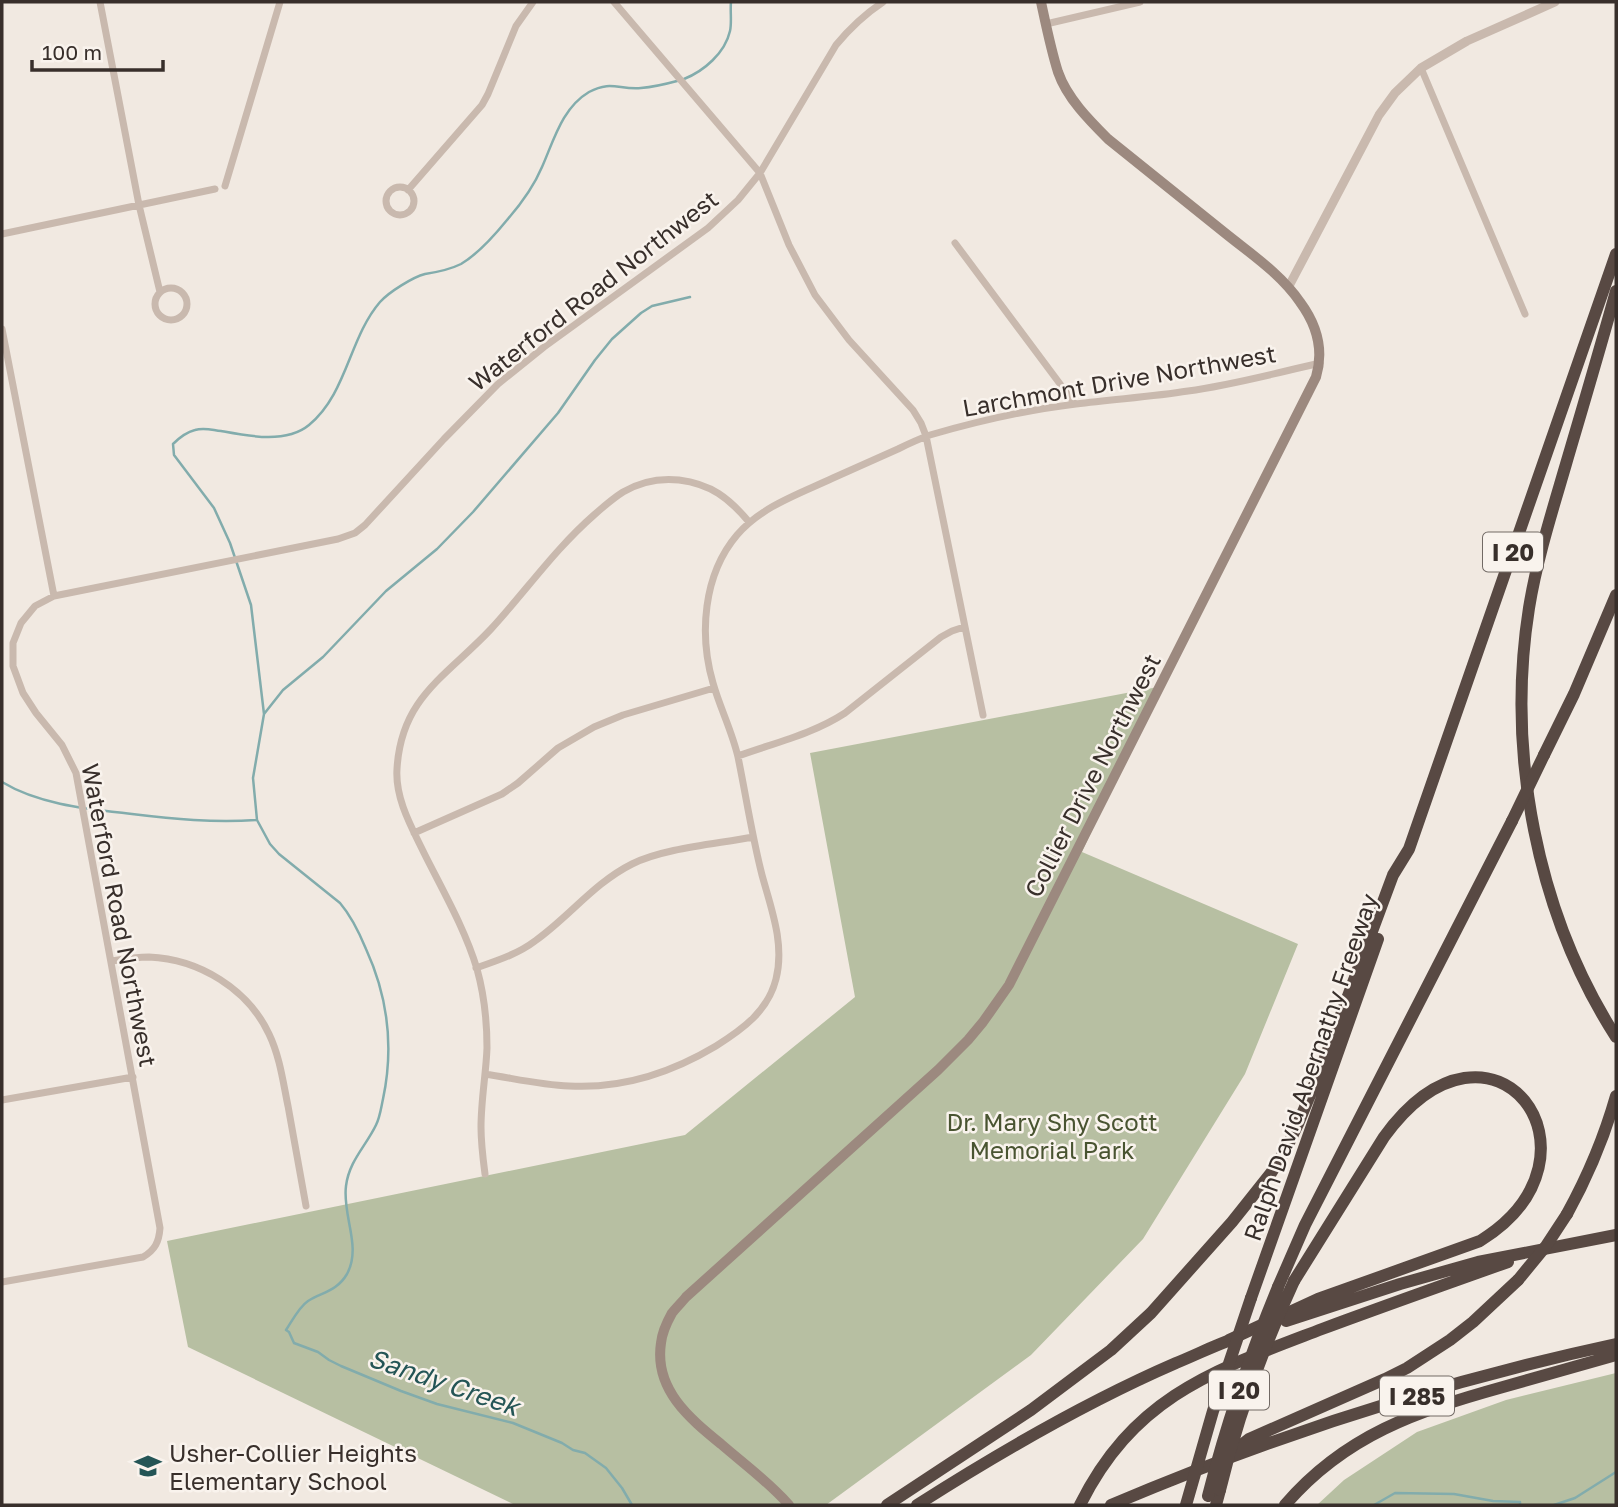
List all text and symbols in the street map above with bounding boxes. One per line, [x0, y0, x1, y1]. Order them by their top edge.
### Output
scale bar [32, 28, 163, 72]
text: 100 m [42, 39, 102, 65]
street label: Waterford Road Northwest [463, 184, 723, 396]
street label: Larchmont Drive Northwest [960, 338, 1278, 422]
road number: I 20 [1483, 532, 1543, 572]
street label: Collier Drive Northwest [1018, 648, 1166, 902]
street label: Waterford Road Northwest [76, 761, 164, 1069]
street label: Ralph David Abernathy Freeway [1237, 890, 1383, 1244]
park label: Dr. Mary Shy Scott Memorial Park [946, 1107, 1158, 1164]
water label: Sandy Creek [365, 1342, 525, 1423]
road number: I 20 [1209, 1371, 1269, 1410]
road number: I 285 [1380, 1376, 1454, 1415]
place label: Usher-Collier Heights Elementary School [169, 1438, 417, 1495]
school or university icon: Usher-Collier Heights Elementary School [133, 1451, 163, 1481]

